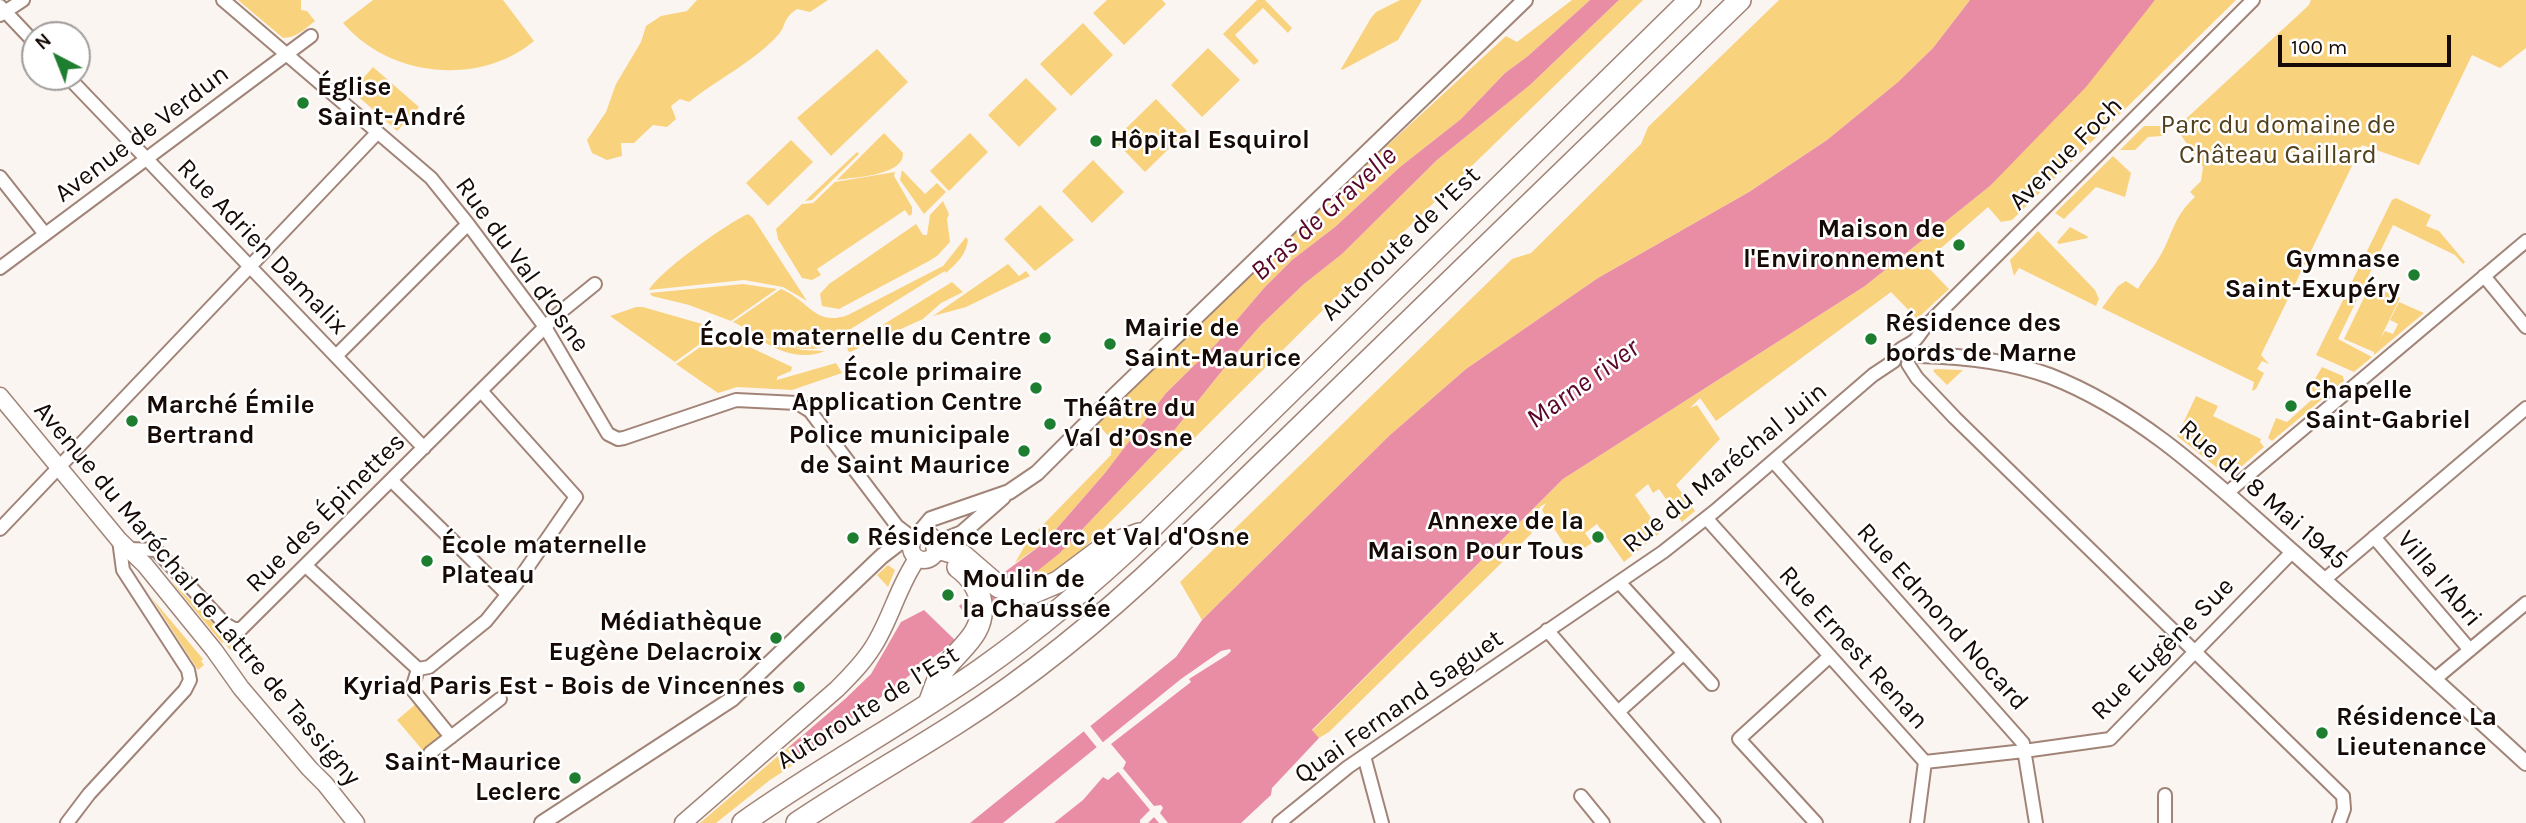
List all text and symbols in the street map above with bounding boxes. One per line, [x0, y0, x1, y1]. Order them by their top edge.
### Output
north arrow [21, 21, 91, 91]
scale bar [2281, 21, 2454, 65]
text: N [31, 29, 56, 55]
text: 100 m [2291, 35, 2348, 59]
street label: Avenue de Verdun [49, 58, 235, 210]
place label: Église Saint-André [317, 72, 466, 134]
street label: Avenue Foch [2003, 91, 2129, 217]
marker: Église Saint-André [295, 95, 311, 111]
park label: Parc du domaine de Château Gaillard [2161, 110, 2395, 172]
place label: Hôpital Esquirol [1110, 125, 1310, 157]
marker: Hôpital Esquirol [1088, 133, 1104, 149]
water label: Bras de Gravelle [1244, 140, 1404, 288]
street label: Rue Adrien Damalix [170, 153, 354, 341]
street label: Autoroute de l’Est [1315, 160, 1487, 328]
street label: Rue du Val d'Osne [448, 171, 596, 359]
place label: Maison de l'Environnement [1743, 214, 1945, 276]
marker: Maison de l'Environnement [1951, 237, 1967, 253]
place label: Gymnase Saint-Exupéry [2225, 244, 2400, 306]
marker: Gymnase Saint-Exupéry [2406, 267, 2422, 283]
place label: Résidence des bords de Marne [1885, 308, 2077, 370]
place label: Mairie de Saint-Maurice [1124, 313, 1301, 374]
place label: École maternelle du Centre [699, 322, 1031, 354]
marker: École maternelle du Centre [1037, 330, 1053, 346]
marker: Résidence des bords de Marne [1863, 331, 1879, 347]
water label: Marne river [1520, 332, 1646, 436]
marker: Mairie de Saint-Maurice [1102, 336, 1118, 352]
place label: École primaire Application Centre [792, 357, 1022, 418]
place label: Chapelle Saint-Gabriel [2305, 375, 2471, 436]
street label: Rue du Maréchal Juin [1616, 376, 1834, 560]
marker: École primaire Application Centre [1028, 380, 1044, 396]
place label: Marché Émile Bertrand [146, 390, 315, 452]
place label: Théâtre du Val d’Osne [1064, 393, 1196, 454]
street label: Avenue du Maréchal de Lattre de Tassigny [27, 395, 367, 793]
marker: Chapelle Saint-Gabriel [2283, 398, 2299, 414]
marker: Marché Émile Bertrand [124, 413, 140, 429]
street label: Rue du 8 Mai 1945 [2172, 413, 2354, 577]
marker: Théâtre du Val d’Osne [1042, 416, 1058, 432]
place label: Police municipale de Saint Maurice [789, 420, 1010, 481]
street label: Rue des Épinettes [240, 427, 412, 599]
marker: Police municipale de Saint Maurice [1016, 443, 1032, 459]
place label: Annexe de la Maison Pour Tous [1367, 506, 1584, 568]
street label: Rue Edmond Nocard [1850, 517, 2034, 717]
place label: Résidence Leclerc et Val d'Osne [867, 522, 1249, 554]
street label: Villa l'Abri [2390, 525, 2488, 633]
marker: Annexe de la Maison Pour Tous [1590, 529, 1606, 545]
place label: École maternelle Plateau [441, 530, 647, 592]
marker: Résidence Leclerc et Val d'Osne [845, 530, 861, 546]
marker: École maternelle Plateau [419, 553, 435, 569]
street label: Rue Ernest Renan [1772, 560, 1934, 736]
place label: Moulin de la Chaussée [962, 564, 1111, 626]
street label: Rue Eugène Sue [2085, 571, 2241, 727]
marker: Moulin de la Chaussée [940, 587, 956, 603]
place label: Médiathèque Eugène Delacroix [549, 607, 762, 668]
street label: Quai Fernand Saguet [1289, 623, 1509, 791]
marker: Médiathèque Eugène Delacroix [768, 630, 784, 646]
street label: Autoroute de l’Est [771, 639, 965, 777]
place label: Kyriad Paris Est - Bois de Vincennes [342, 671, 785, 703]
marker: Kyriad Paris Est - Bois de Vincennes [791, 679, 807, 695]
place label: Résidence La Lieutenance [2336, 702, 2497, 764]
marker: Résidence La Lieutenance [2314, 725, 2330, 741]
place label: Saint-Maurice Leclerc [384, 747, 561, 808]
marker: Saint-Maurice Leclerc [567, 770, 583, 786]

